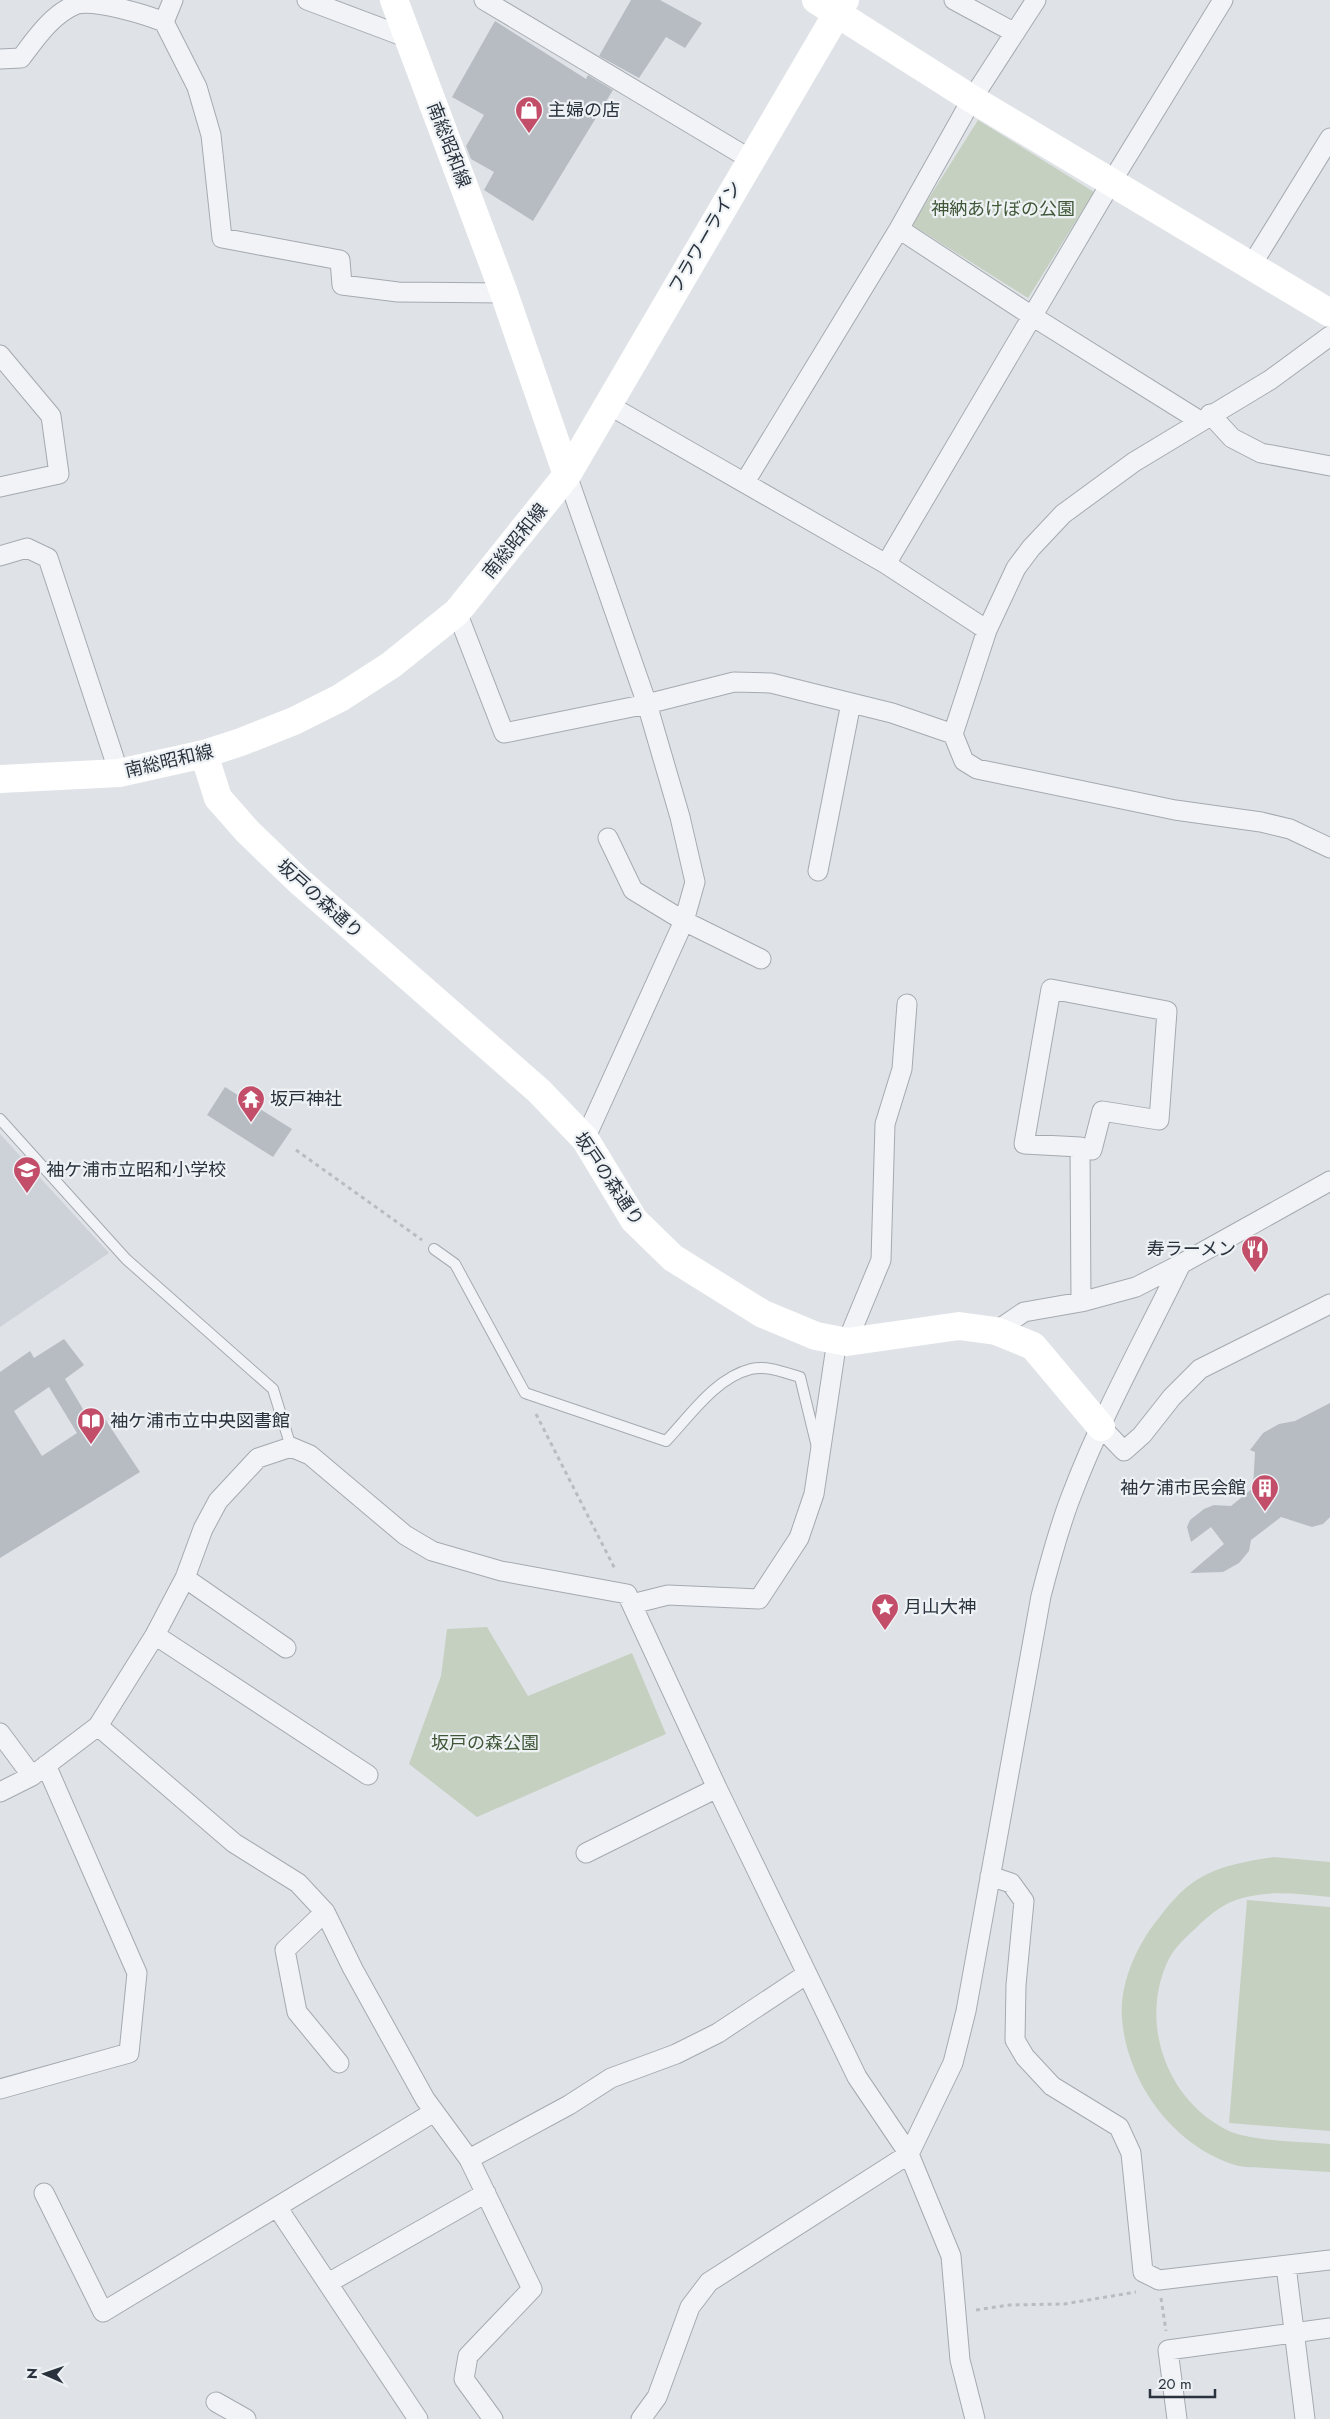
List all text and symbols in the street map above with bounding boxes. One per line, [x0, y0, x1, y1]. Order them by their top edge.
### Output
shop icon: 主婦の店 [514, 95, 544, 134]
place label: 主婦の店 [548, 97, 620, 123]
street label: 南総昭和線 [421, 98, 477, 192]
street label: フラワーライン [662, 176, 748, 298]
park label: 神納あけぼの公園 [931, 196, 1075, 222]
street label: 南総昭和線 [477, 498, 553, 584]
street label: 南総昭和線 [122, 738, 216, 784]
street label: 坂戸の森通り [271, 853, 369, 945]
temple icon: 坂戸神社 [236, 1084, 266, 1123]
place label: 坂戸神社 [270, 1086, 342, 1112]
street label: 坂戸の森通り [568, 1127, 650, 1231]
school or university icon: 袖ケ浦市立昭和小学校 [12, 1155, 42, 1194]
place label: 袖ケ浦市立昭和小学校 [46, 1157, 226, 1183]
restaurant icon: 寿ラーメン [1240, 1234, 1270, 1273]
place label: 寿ラーメン [1147, 1236, 1236, 1262]
library icon: 袖ケ浦市立中央図書館 [76, 1406, 106, 1445]
place label: 袖ケ浦市立中央図書館 [110, 1408, 290, 1434]
building icon: 袖ケ浦市民会館 [1250, 1473, 1280, 1512]
place label: 袖ケ浦市民会館 [1120, 1475, 1246, 1501]
place icon: 月山大神 [870, 1592, 900, 1631]
place label: 月山大神 [904, 1594, 976, 1620]
park label: 坂戸の森公園 [431, 1730, 539, 1756]
north arrow [20, 2349, 70, 2399]
scale bar [1150, 2366, 1215, 2398]
text: N [22, 2368, 42, 2379]
text: 20 m [1158, 2373, 1192, 2395]

